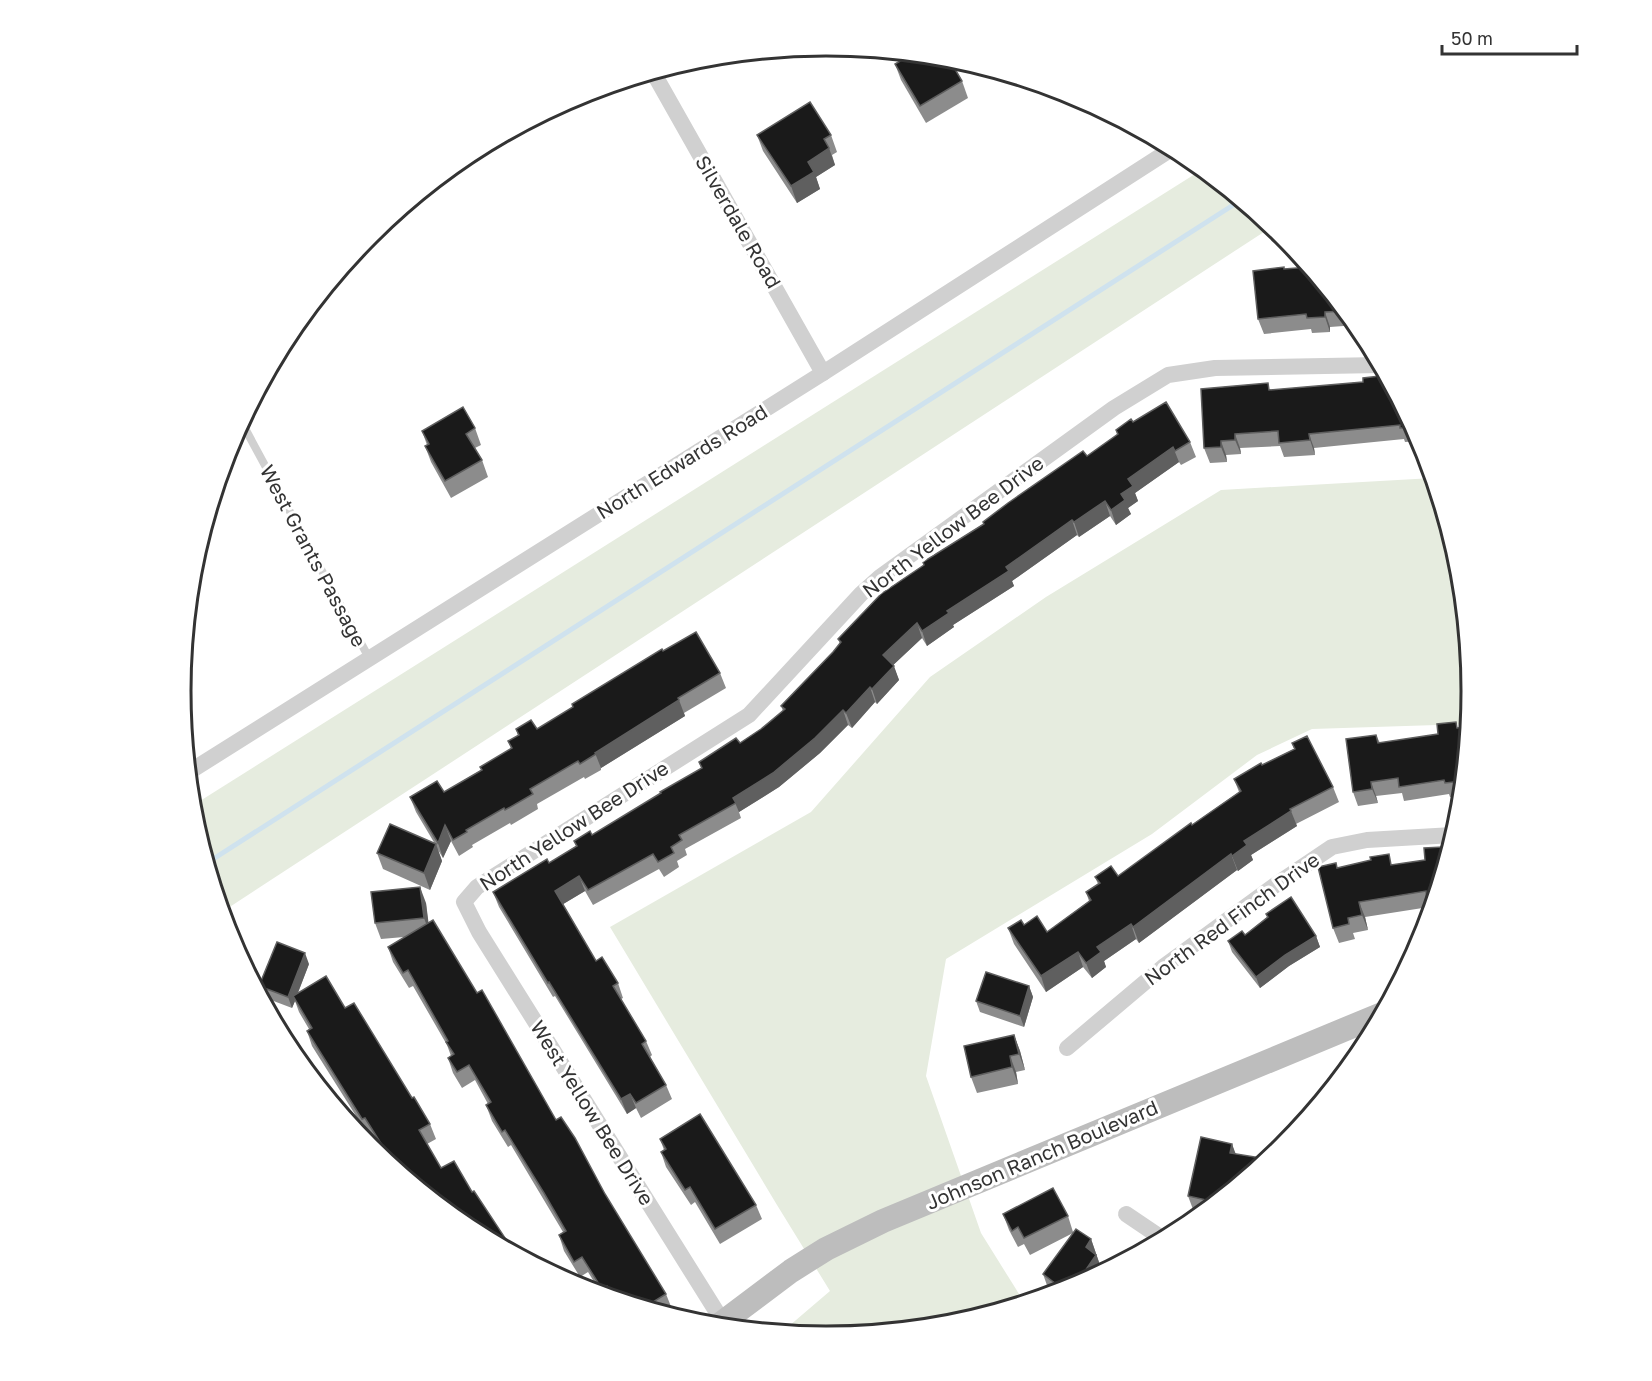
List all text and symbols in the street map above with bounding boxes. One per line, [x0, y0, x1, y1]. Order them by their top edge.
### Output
scale bar [1442, 18, 1577, 56]
text: 50 m [1451, 27, 1493, 49]
street label: Silverdale Road [691, 151, 787, 292]
street label: North Edwards Road [592, 399, 771, 523]
street label: North Yellow Bee Drive [857, 450, 1048, 602]
street label: West Grants Passage [256, 460, 372, 651]
street label: North Yellow Bee Drive [475, 755, 672, 895]
street label: North Red Finch Drive [1139, 847, 1324, 990]
street label: West Yellow Bee Drive [526, 1016, 660, 1209]
street label: Johnson Ranch Boulevard [922, 1094, 1161, 1214]

